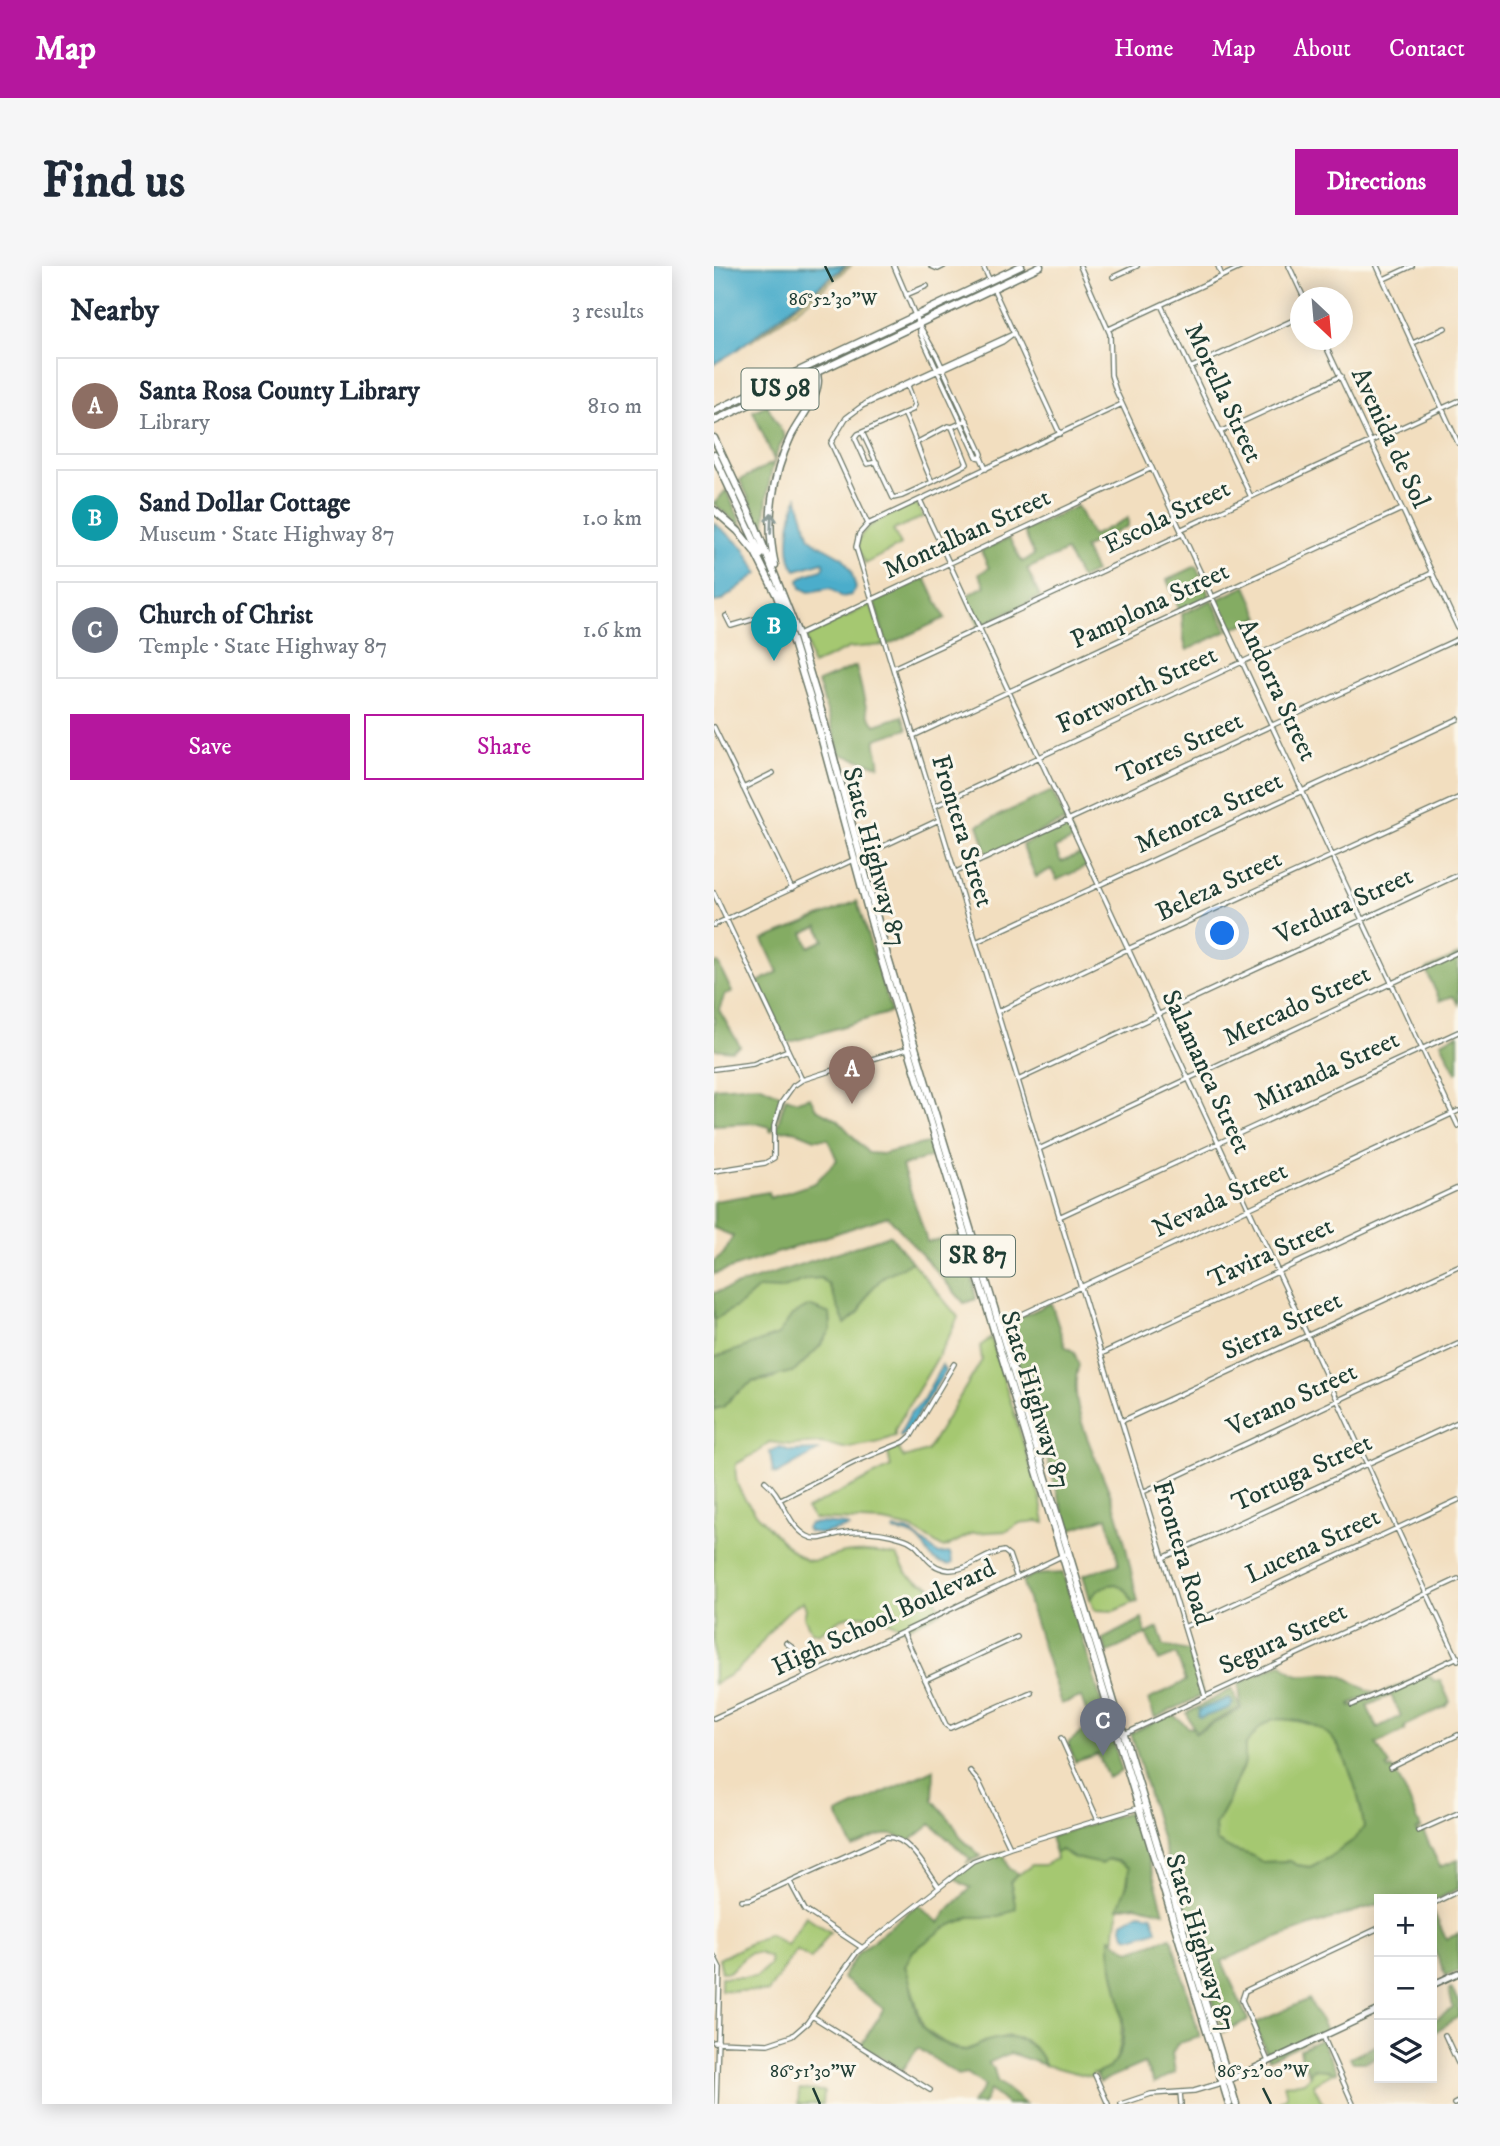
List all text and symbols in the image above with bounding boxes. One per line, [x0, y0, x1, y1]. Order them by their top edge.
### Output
text: Map [35, 29, 96, 70]
text: Home [1114, 34, 1173, 64]
text: Map [1211, 34, 1256, 64]
text: About [1294, 34, 1351, 64]
text: Contact [1389, 34, 1465, 64]
button: Directions [1295, 149, 1458, 215]
text: Find us [42, 151, 185, 213]
north arrow [1290, 287, 1353, 350]
text: 86°52'30"W [789, 289, 878, 311]
text: Nearby [70, 293, 159, 330]
text: 3 results [572, 297, 644, 326]
street label: Morella Street [1176, 318, 1270, 468]
street label: Avenida de Sol [1343, 362, 1437, 514]
road number: US 98 [742, 369, 818, 410]
text: Santa Rosa County Library [139, 375, 420, 408]
text: A [88, 392, 102, 421]
text: 810 m [588, 392, 642, 421]
text: Library [139, 408, 210, 437]
street label: Escola Street [1098, 472, 1236, 562]
street label: Montalban Street [878, 481, 1056, 587]
text: Sand Dollar Cottage [139, 487, 351, 520]
text: B [88, 504, 102, 533]
text: 1.0 km [582, 504, 642, 533]
one-way arrow [764, 512, 777, 535]
text: Museum · State Highway 87 [139, 520, 395, 549]
street label: Pamplona Street [1066, 555, 1234, 657]
text: Church of Christ [139, 599, 313, 632]
pin: B [751, 603, 797, 661]
street label: Andorra Street [1230, 614, 1324, 766]
text: C [87, 616, 103, 645]
text: 1.6 km [583, 616, 642, 645]
text: Temple · State Highway 87 [139, 632, 387, 661]
street label: Fortworth Street [1051, 638, 1223, 742]
street label: Torres Street [1112, 704, 1248, 792]
button: Save [70, 714, 350, 780]
button: Share [364, 714, 644, 780]
street label: Frontera Street [923, 751, 1001, 911]
street label: State Highway 87 [834, 764, 914, 950]
street label: Menorca Street [1130, 764, 1288, 862]
street label: Beleza Street [1151, 842, 1287, 930]
street label: Verdura Street [1269, 860, 1418, 953]
your location [1205, 916, 1239, 950]
street label: Mercado Street [1218, 958, 1376, 1054]
street label: Salamanca Street [1154, 985, 1258, 1159]
street label: Miranda Street [1249, 1023, 1405, 1119]
pin: A [829, 1046, 875, 1104]
street label: Nevada Street [1147, 1154, 1293, 1246]
street label: Tavira Street [1203, 1210, 1339, 1296]
road number: SR 87 [941, 1236, 1015, 1276]
street label: Sierra Street [1217, 1284, 1347, 1368]
street label: State Highway 87 [992, 1307, 1078, 1493]
street label: Verano Street [1221, 1356, 1362, 1445]
street label: Tortuga Street [1227, 1426, 1377, 1520]
street label: Frontera Road [1144, 1477, 1220, 1629]
street label: Lucena Street [1240, 1500, 1386, 1592]
street label: High School Boulevard [767, 1552, 1001, 1684]
street label: Segura Street [1214, 1595, 1352, 1683]
pin: C [1080, 1698, 1126, 1756]
street label: State Highway 87 [1157, 1850, 1243, 2036]
map controls [1374, 1894, 1437, 2083]
button: + [1374, 1894, 1437, 1957]
button: − [1374, 1957, 1437, 2020]
button: layers [1374, 2020, 1437, 2083]
text: 86°51'30"W [770, 2061, 857, 2083]
text: 86°52'00"W [1217, 2061, 1309, 2083]

